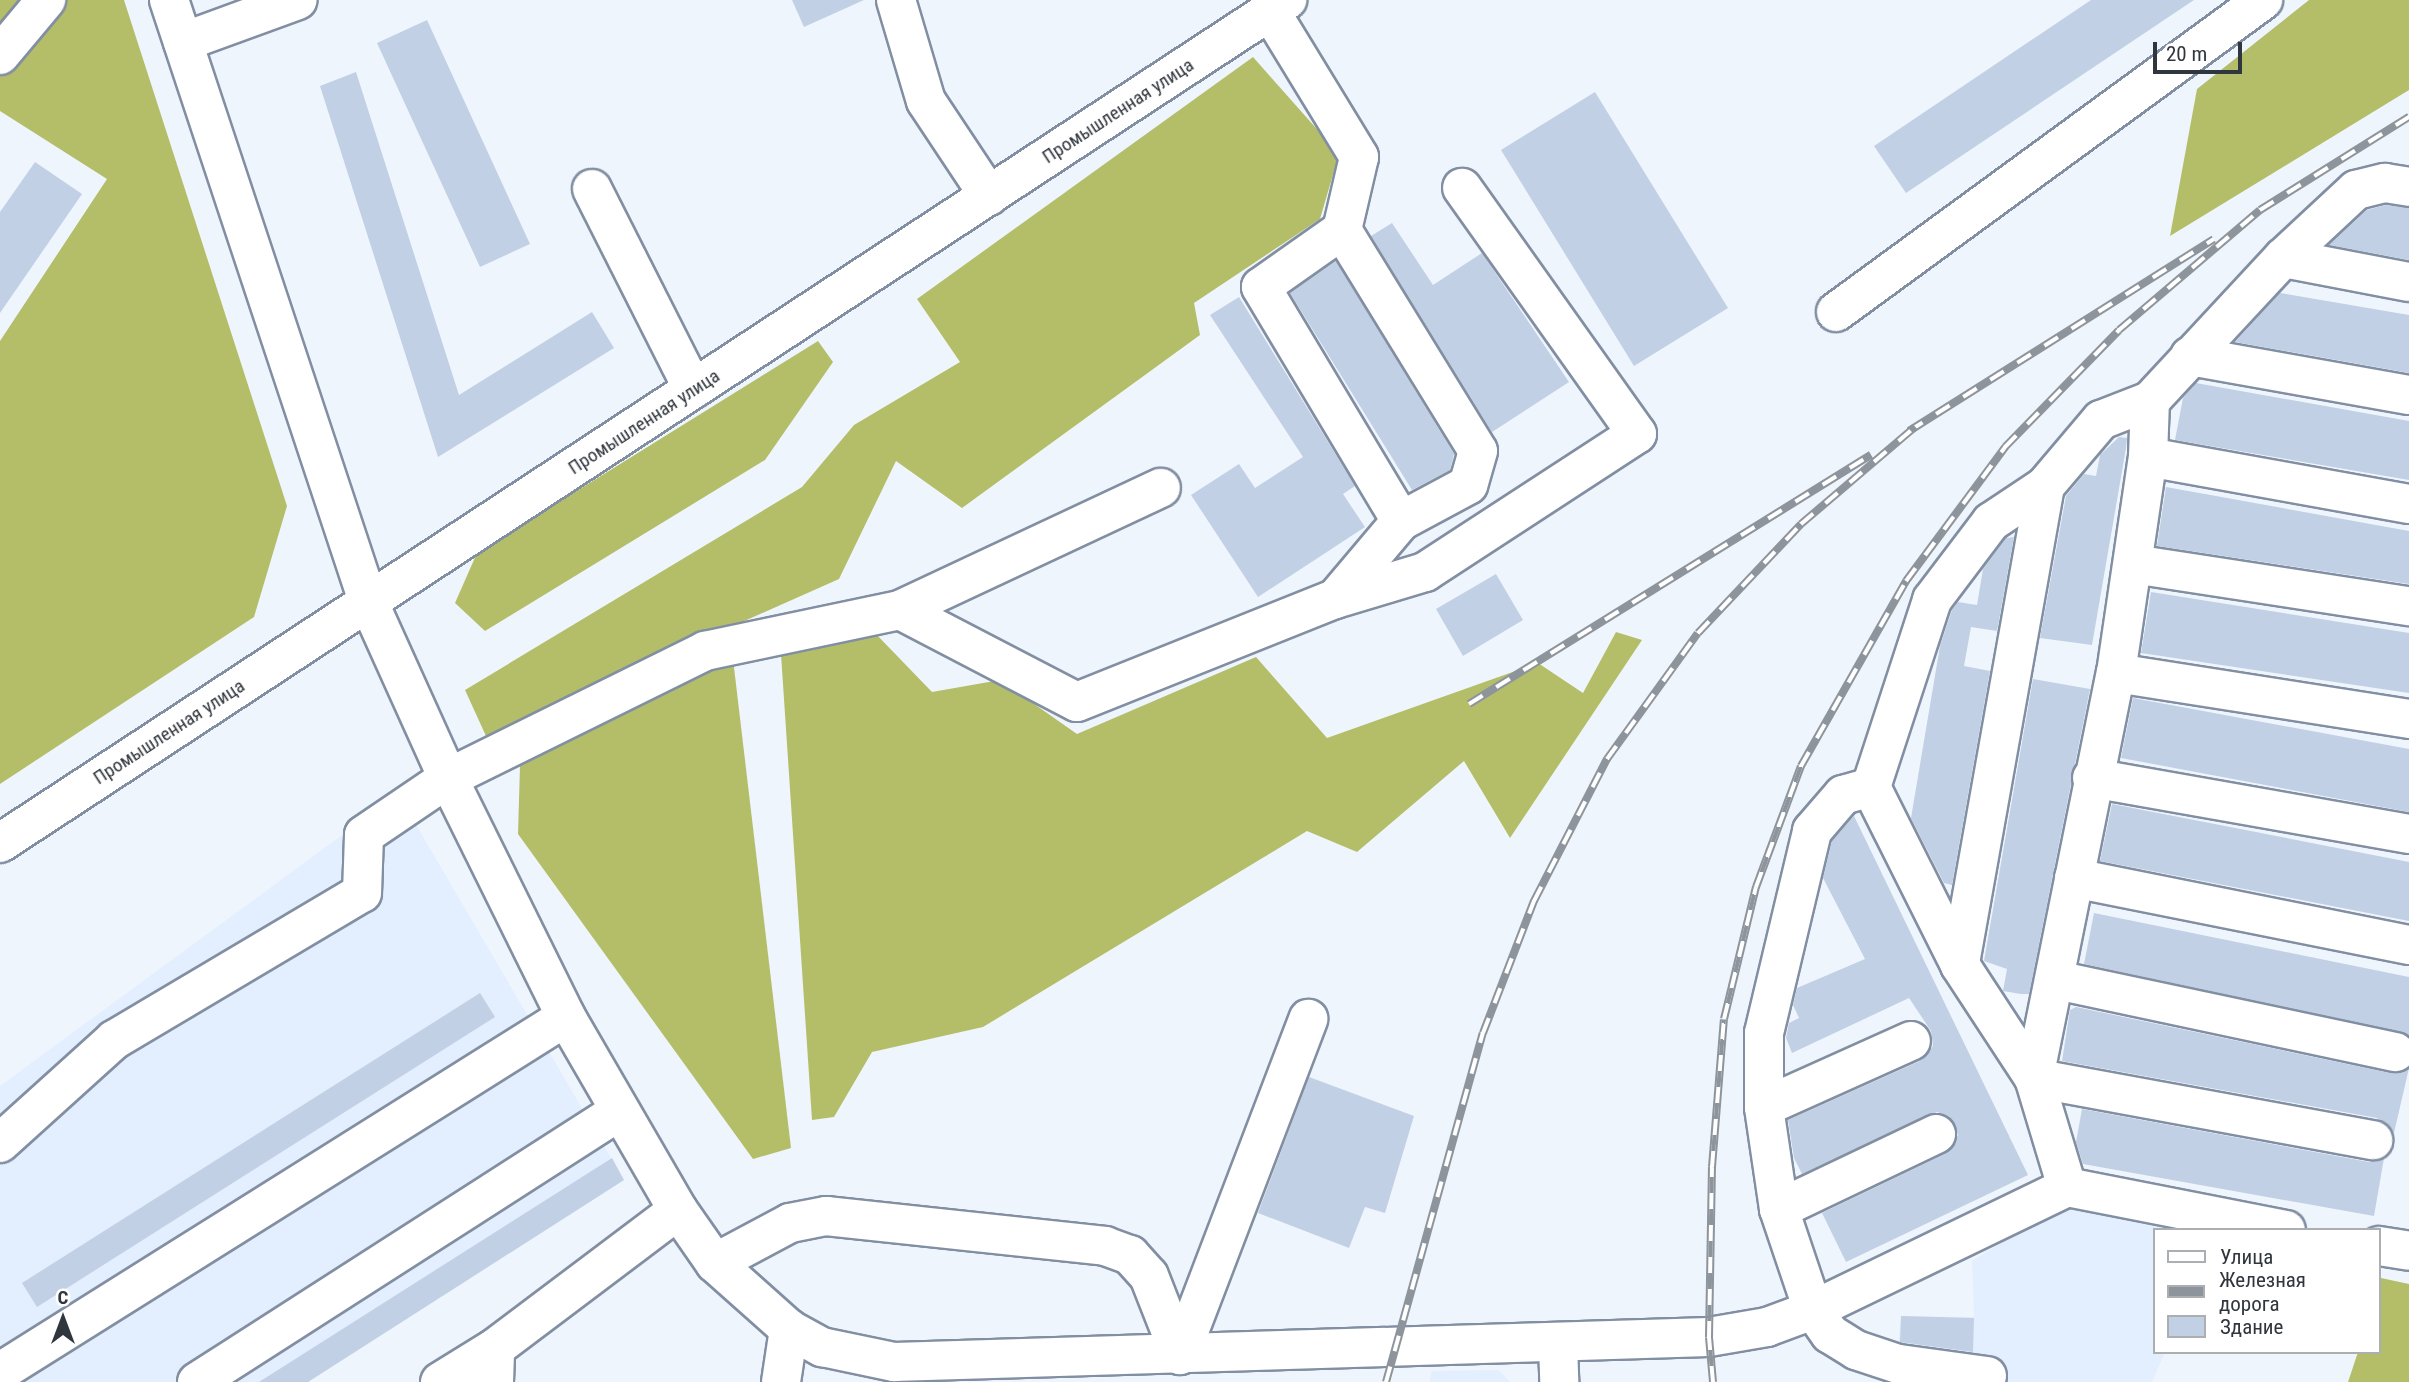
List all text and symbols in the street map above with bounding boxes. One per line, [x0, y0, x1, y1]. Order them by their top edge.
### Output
scale bar [2157, 28, 2246, 72]
text: 20 m [2166, 42, 2207, 66]
street label: Промышленная улица [1038, 54, 1198, 168]
street label: Промышленная улица [564, 365, 724, 479]
street label: Промышленная улица [89, 675, 249, 789]
legend [2154, 1228, 2381, 1354]
text: Улица [2220, 1245, 2273, 1269]
text: Железная дорога [2219, 1268, 2306, 1316]
north arrow [28, 1284, 98, 1354]
text: С [58, 1286, 68, 1309]
text: Здание [2220, 1315, 2283, 1339]

